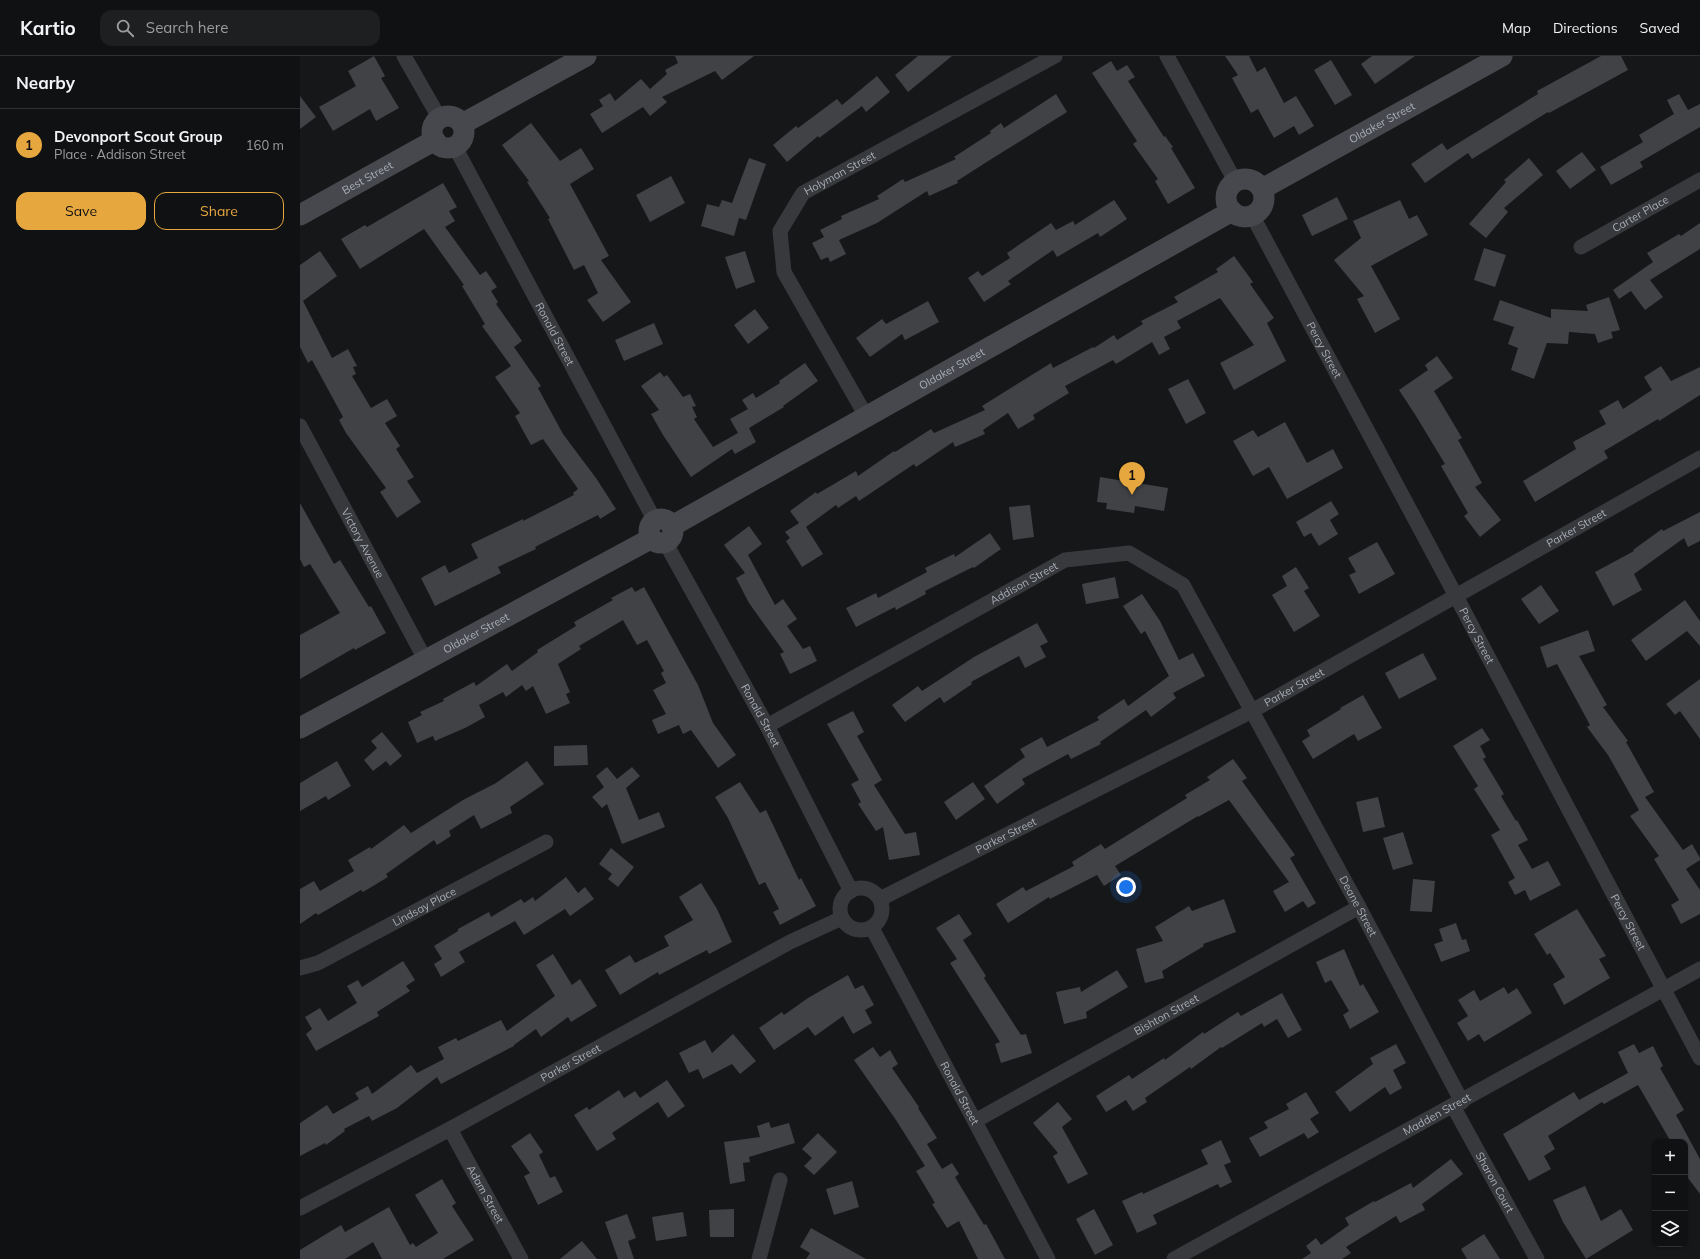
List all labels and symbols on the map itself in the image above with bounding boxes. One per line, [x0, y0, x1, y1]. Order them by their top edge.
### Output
street label: Oldaker Street [1346, 99, 1417, 146]
street label: Holyman Street [801, 148, 878, 198]
street label: Best Street [339, 158, 395, 197]
street label: Carter Place [1610, 192, 1671, 235]
street label: Ronald Street [532, 300, 578, 368]
street label: Percy Street [1304, 319, 1345, 380]
street label: Oldaker Street [916, 345, 987, 393]
pin: 1 [1119, 462, 1145, 495]
street label: Parker Street [1544, 505, 1609, 550]
street label: Victory Avenue [338, 506, 387, 581]
street label: Addison Street [987, 558, 1060, 607]
street label: Percy Street [1456, 605, 1498, 666]
street label: Oldaker Street [440, 609, 512, 657]
street label: Parker Street [1262, 665, 1326, 710]
street label: Ronald Street [738, 681, 783, 749]
street label: Parker Street [973, 814, 1039, 857]
street label: Deane Street [1336, 873, 1380, 939]
your location [1116, 877, 1136, 897]
street label: Lindsay Place [390, 884, 459, 929]
street label: Percy Street [1608, 892, 1649, 953]
street label: Bishton Street [1131, 991, 1201, 1038]
street label: Parker Street [538, 1041, 603, 1085]
street label: Ronald Street [937, 1059, 982, 1127]
street label: Madden Street [1400, 1090, 1473, 1138]
street label: Sharon Court [1473, 1149, 1517, 1215]
street label: Adam Street [464, 1162, 507, 1226]

